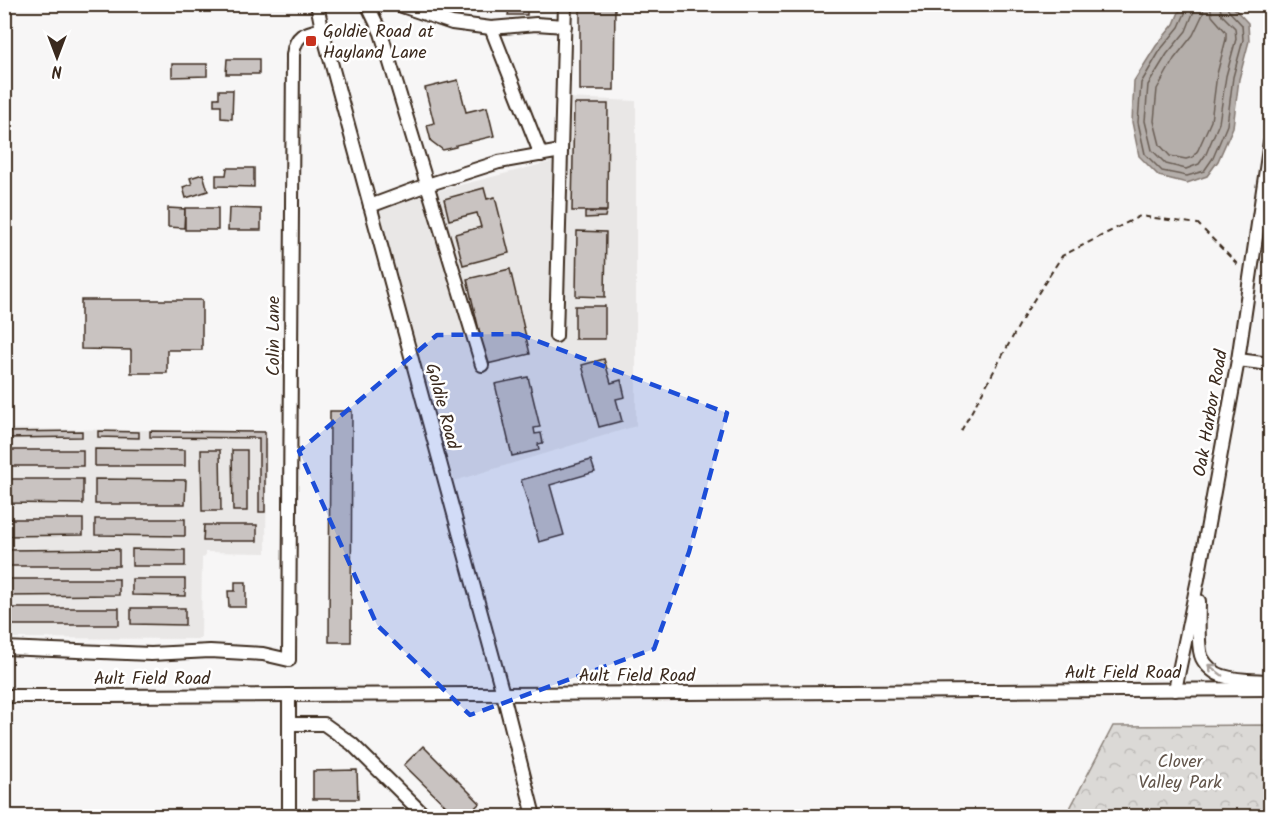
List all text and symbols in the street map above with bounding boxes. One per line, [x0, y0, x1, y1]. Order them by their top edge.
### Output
place label: Goldie Road at Hayland Lane [323, 18, 435, 68]
north arrow [27, 27, 87, 87]
marker: Goldie Road at Hayland Lane [304, 34, 318, 48]
text: N [52, 58, 62, 83]
street label: Colin Lane [260, 296, 289, 376]
street label: Oak Harbor Road [1186, 346, 1237, 479]
street label: Goldie Road [416, 360, 467, 454]
street label: Ault Field Road [1065, 659, 1182, 688]
street label: Ault Field Road [579, 662, 696, 691]
one-way arrow [1207, 664, 1223, 676]
street label: Ault Field Road [94, 665, 211, 694]
park label: Clover Valley Park [1138, 748, 1222, 798]

